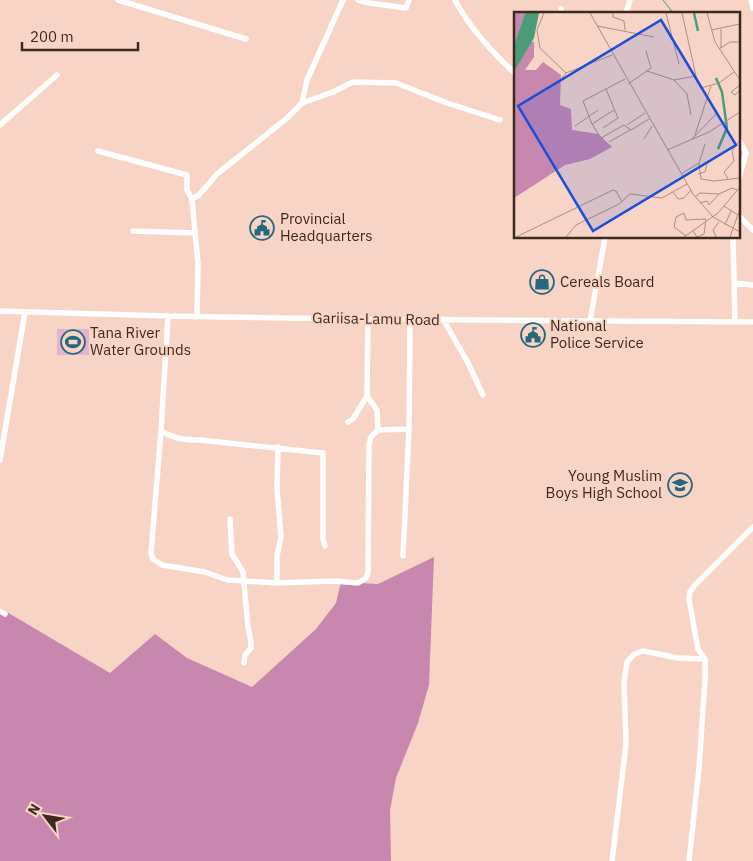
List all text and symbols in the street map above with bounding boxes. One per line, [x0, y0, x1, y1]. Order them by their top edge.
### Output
inset map [514, 12, 740, 239]
scale bar [22, 20, 139, 52]
text: 200 m [30, 27, 74, 46]
place label: Provincial Headquarters [280, 209, 373, 245]
public building icon: Provincial Headquarters [249, 215, 275, 241]
shop icon: Cereals Board [529, 269, 555, 295]
place label: Cereals Board [560, 272, 654, 291]
street label: Gariisa-Lamu Road [312, 308, 440, 329]
place label: National Police Service [550, 316, 644, 352]
public building icon: National Police Service [520, 322, 546, 348]
place label: Tana River Water Grounds [90, 323, 191, 359]
sports icon: Tana River Water Grounds [60, 329, 86, 355]
place label: Young Muslim Boys High School [546, 466, 662, 502]
school or university icon: Young Muslim Boys High School [667, 472, 693, 498]
north arrow [20, 791, 70, 841]
text: N [24, 800, 44, 818]

